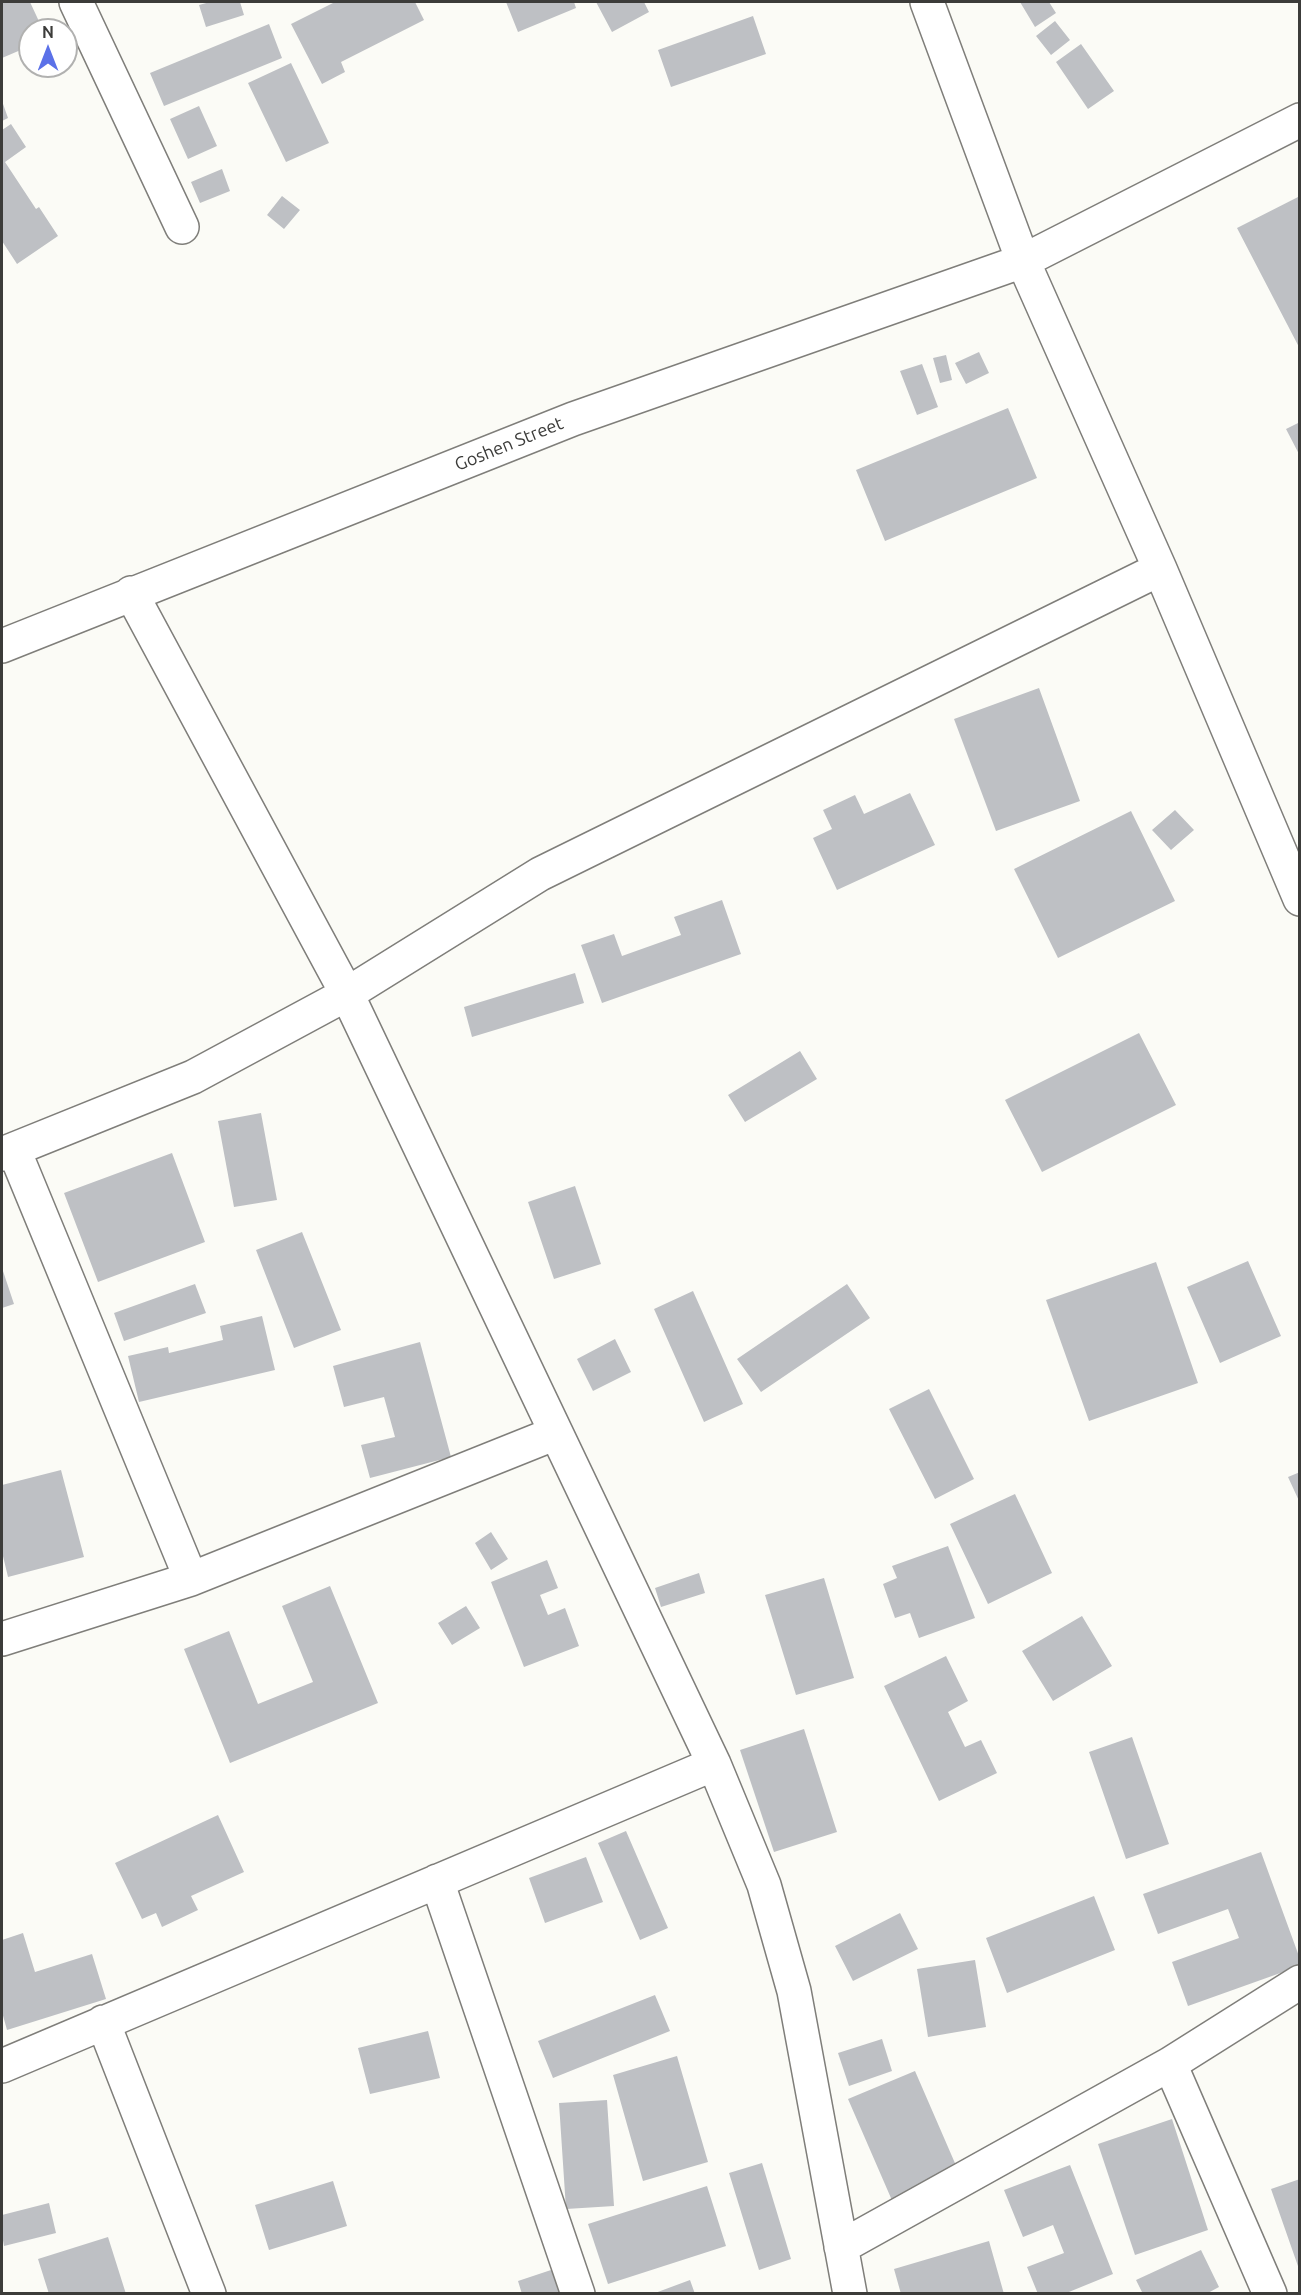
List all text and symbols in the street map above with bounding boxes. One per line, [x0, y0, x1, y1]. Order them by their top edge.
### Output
north arrow [18, 18, 78, 78]
text: N [42, 23, 54, 41]
street label: Goshen Street [452, 412, 566, 476]

